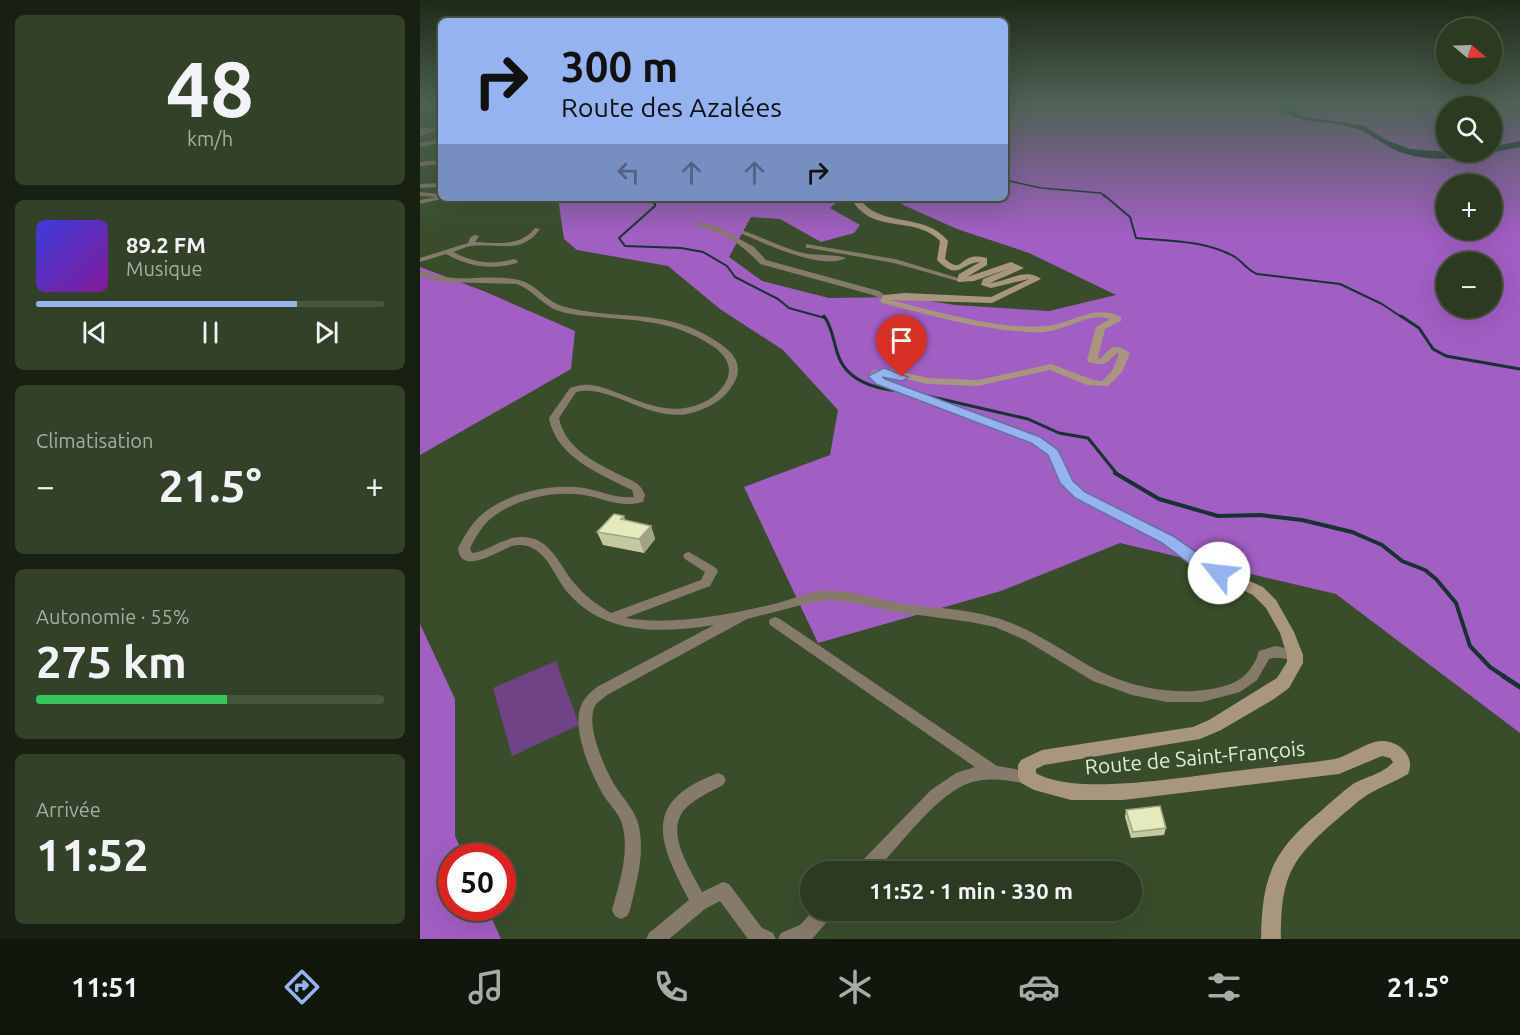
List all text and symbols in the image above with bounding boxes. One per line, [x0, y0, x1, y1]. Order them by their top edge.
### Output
north arrow [1436, 18, 1502, 84]
map controls [1436, 18, 1502, 318]
icon: right [462, 42, 540, 120]
text: 300 m [561, 43, 678, 90]
text: 48 [166, 44, 254, 132]
text: Route des Azalées [561, 92, 782, 122]
button: search [1436, 96, 1502, 162]
text: km/h [187, 127, 233, 150]
icon: left [612, 156, 645, 189]
icon: ahead [675, 156, 708, 189]
icon: ahead [738, 156, 771, 189]
icon: right [801, 156, 834, 189]
button: + [1436, 174, 1502, 240]
text: 89.2 FM [126, 232, 206, 257]
button: − [1436, 252, 1502, 318]
text: Musique [126, 257, 203, 280]
pin [876, 315, 927, 377]
icon: previous [78, 316, 111, 349]
icon: pause [194, 316, 227, 349]
icon: next [310, 316, 343, 349]
icon: arrive [885, 324, 918, 357]
text: Climatisation [36, 429, 153, 452]
text: 21.5° [158, 460, 262, 511]
text: − [36, 467, 55, 504]
text: + [365, 467, 384, 504]
position arrow [1187, 541, 1251, 605]
text: Autonomie · 55% [36, 605, 190, 628]
text: 275 km [36, 636, 187, 687]
street label: Route de Saint-François [1084, 735, 1306, 779]
text: Arrivée [36, 798, 101, 821]
text: 11:52 [36, 829, 149, 880]
speed limit sign: 50 [438, 843, 516, 921]
text: 11:52 · 1 min · 330 m [869, 878, 1073, 903]
icon: directions [281, 966, 323, 1008]
icon: music [465, 966, 507, 1008]
icon: phone [650, 966, 692, 1008]
icon: climate [834, 966, 876, 1008]
icon: car [1018, 966, 1060, 1008]
icon: filters [1203, 966, 1245, 1008]
text: 11:51 [71, 972, 139, 1002]
text: 21.5° [1387, 972, 1449, 1002]

